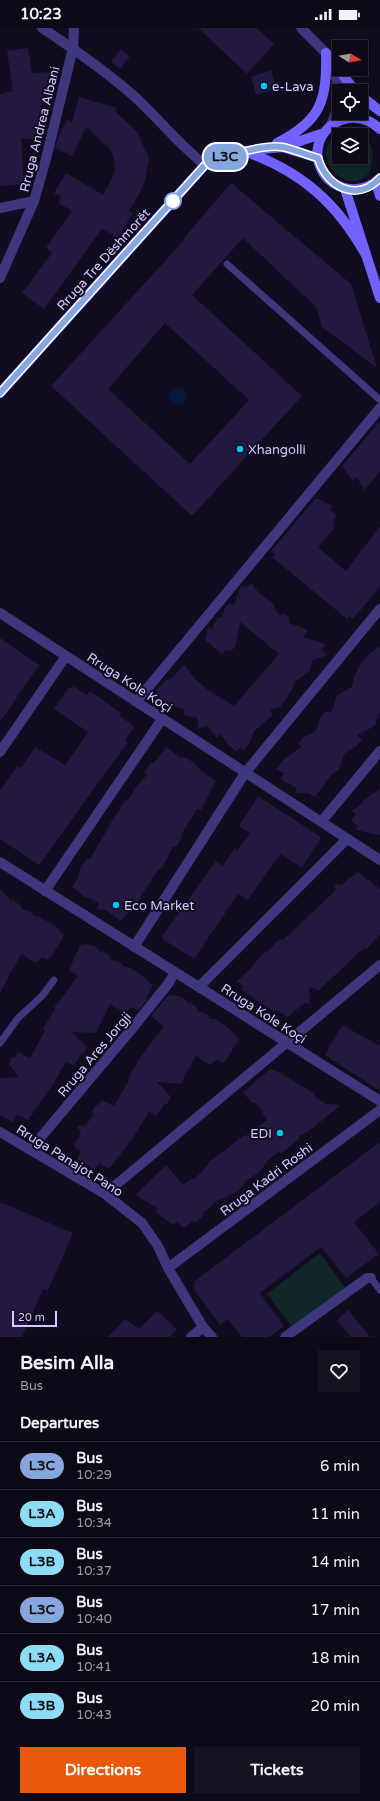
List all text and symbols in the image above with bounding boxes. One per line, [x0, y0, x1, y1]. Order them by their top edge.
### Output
text: 10:23 [20, 5, 62, 23]
north arrow [332, 40, 368, 76]
map controls [332, 40, 368, 164]
street label: Rruga Andrea Albani [17, 65, 63, 194]
place label: e-Lava [272, 79, 313, 95]
marker: e-Lava [259, 81, 269, 91]
button: locate [332, 84, 368, 120]
button: layers [332, 128, 368, 164]
line badge: L3C [202, 144, 248, 170]
text: L3C [212, 148, 238, 165]
unlabelled marker [164, 192, 182, 210]
street label: Rruga Tre Dëshmorët [54, 205, 154, 314]
place label: Xhangolli [248, 442, 306, 458]
marker: Xhangolli [235, 444, 245, 454]
street label: Rruga Kole Koçi [84, 649, 175, 716]
place label: Eco Market [124, 898, 194, 914]
marker: Eco Market [111, 900, 121, 910]
street label: Rruga Kole Koçi [218, 980, 309, 1047]
street label: Rruga Ares Jorgji [55, 1009, 135, 1100]
street label: Rruga Panajot Pano [13, 1121, 126, 1200]
place label: EDI [250, 1126, 272, 1142]
marker: EDI [275, 1128, 285, 1138]
street label: Rruga Kadri Roshi [217, 1140, 316, 1220]
scale bar [12, 1309, 57, 1328]
text: 20 m [18, 1311, 45, 1324]
button: heart [318, 1350, 360, 1392]
text: Besim Alla [20, 1352, 114, 1374]
text: Bus [20, 1378, 43, 1394]
text: Departures [20, 1414, 99, 1432]
text: Bus [76, 1449, 103, 1467]
text: L3C [29, 1457, 55, 1474]
text: 6 min [320, 1457, 360, 1475]
text: 10:29 [76, 1467, 112, 1483]
text: Bus [76, 1497, 103, 1515]
text: L3A [28, 1505, 56, 1522]
text: 11 min [311, 1505, 360, 1523]
text: 10:34 [76, 1515, 112, 1531]
text: Bus [76, 1545, 103, 1563]
text: L3B [29, 1553, 55, 1570]
text: 14 min [311, 1553, 360, 1571]
text: 10:37 [76, 1563, 112, 1579]
text: Bus [76, 1593, 103, 1611]
text: L3C [29, 1601, 55, 1618]
text: 17 min [311, 1601, 360, 1619]
text: 10:40 [76, 1611, 112, 1627]
text: Bus [76, 1641, 103, 1659]
text: L3A [28, 1649, 56, 1666]
text: 18 min [311, 1649, 360, 1667]
text: 10:41 [76, 1659, 112, 1675]
text: Bus [76, 1689, 103, 1707]
text: L3B [29, 1697, 55, 1714]
text: 20 min [311, 1697, 360, 1715]
text: 10:43 [76, 1707, 112, 1723]
button: Directions [20, 1747, 186, 1793]
button: Tickets [194, 1747, 360, 1793]

